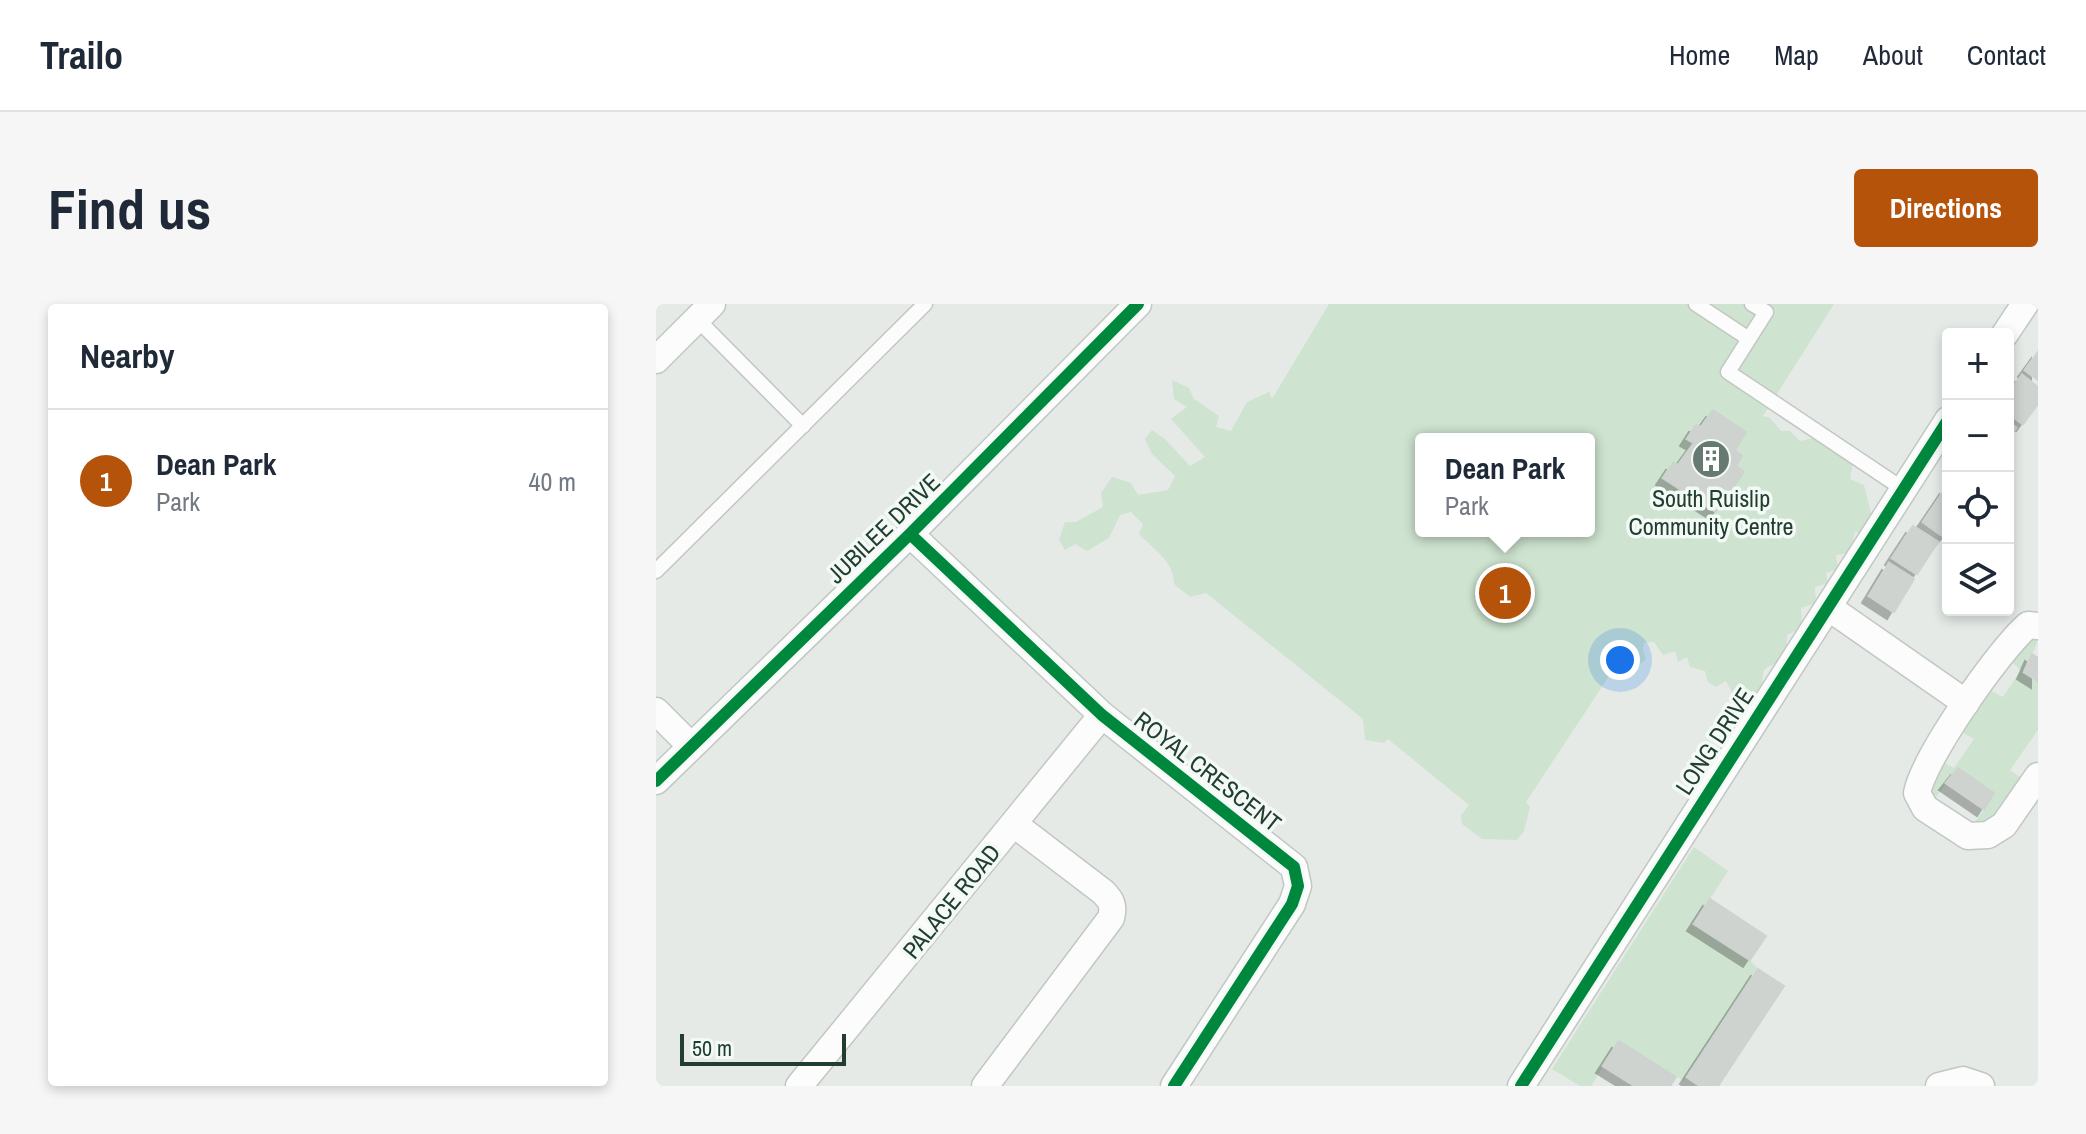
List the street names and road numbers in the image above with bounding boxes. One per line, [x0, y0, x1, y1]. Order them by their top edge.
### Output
street label: JUBILEE DRIVE [820, 466, 946, 590]
street label: LONG DRIVE [1668, 681, 1760, 801]
street label: ROYAL CRESCENT [1128, 704, 1288, 838]
street label: PALACE ROAD [895, 837, 1007, 965]

